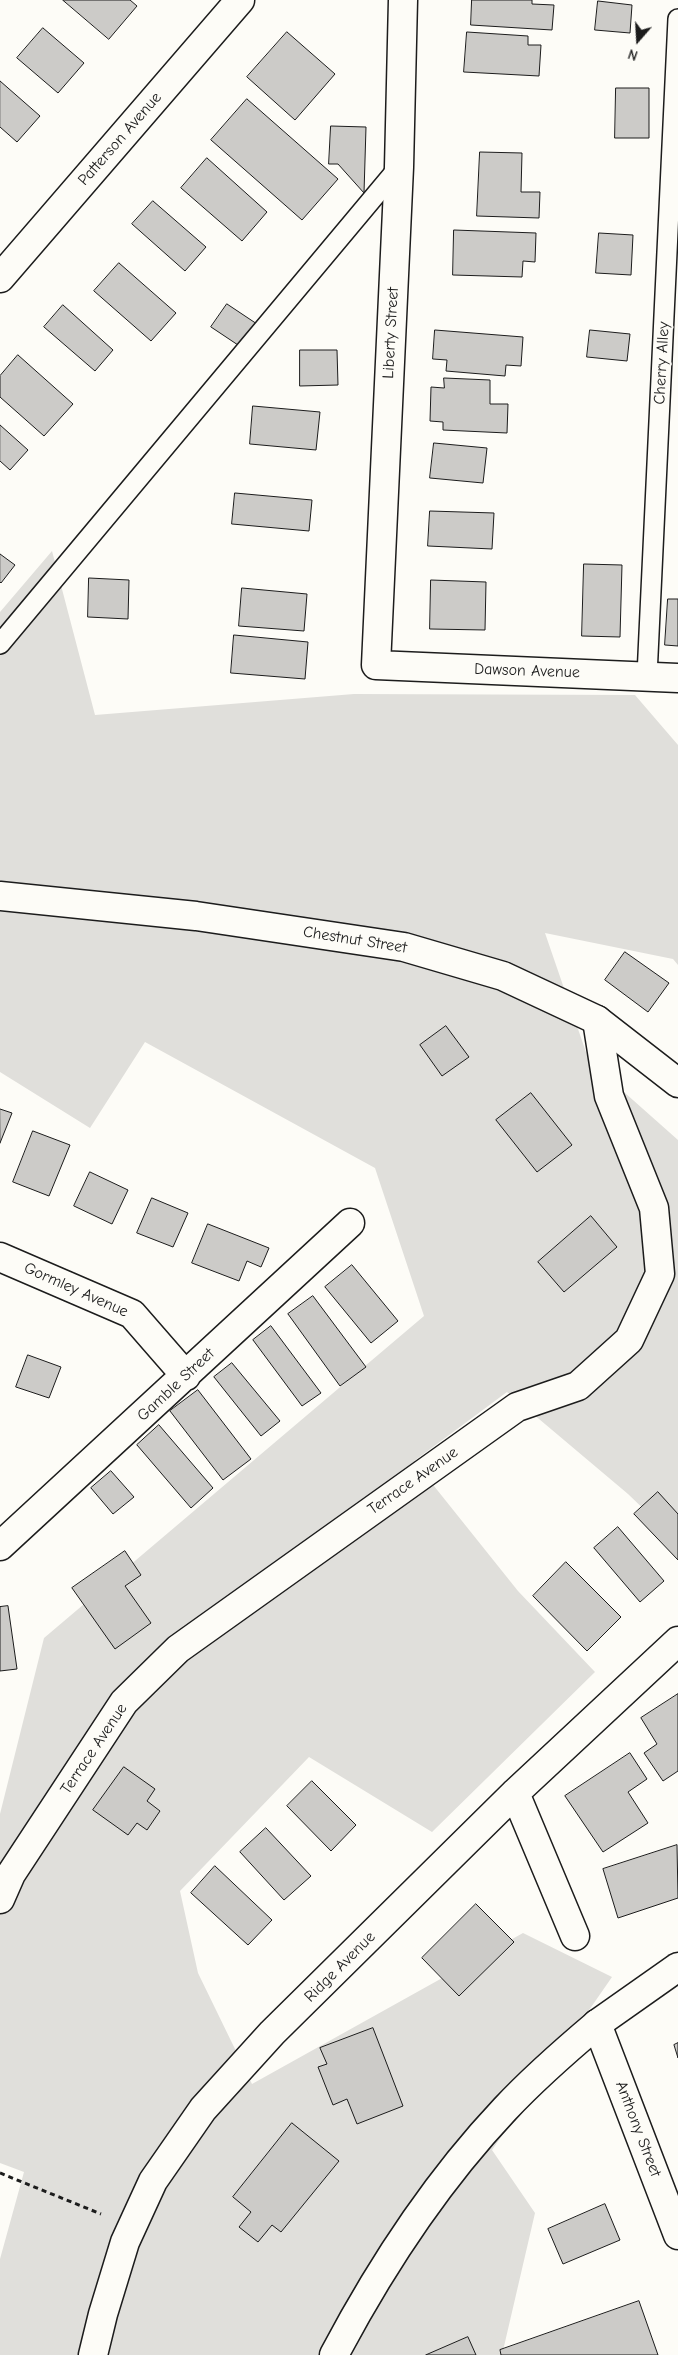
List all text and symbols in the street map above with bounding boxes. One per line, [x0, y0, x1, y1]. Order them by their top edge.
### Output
north arrow [613, 15, 663, 65]
text: N [626, 45, 640, 64]
street label: Patterson Avenue [74, 88, 166, 190]
street label: Liberty Street [379, 287, 403, 379]
street label: Cherry Alley [650, 321, 674, 405]
street label: Dawson Avenue [474, 660, 580, 682]
street label: Chestnut Street [302, 922, 408, 958]
street label: Gormley Avenue [21, 1258, 131, 1322]
street label: Gamble Street [133, 1344, 219, 1426]
street label: Terrace Avenue [364, 1443, 462, 1519]
street label: Terrace Avenue [57, 1700, 131, 1798]
street label: Ridge Avenue [301, 1928, 379, 2006]
street label: Anthony Street [611, 2078, 665, 2180]

